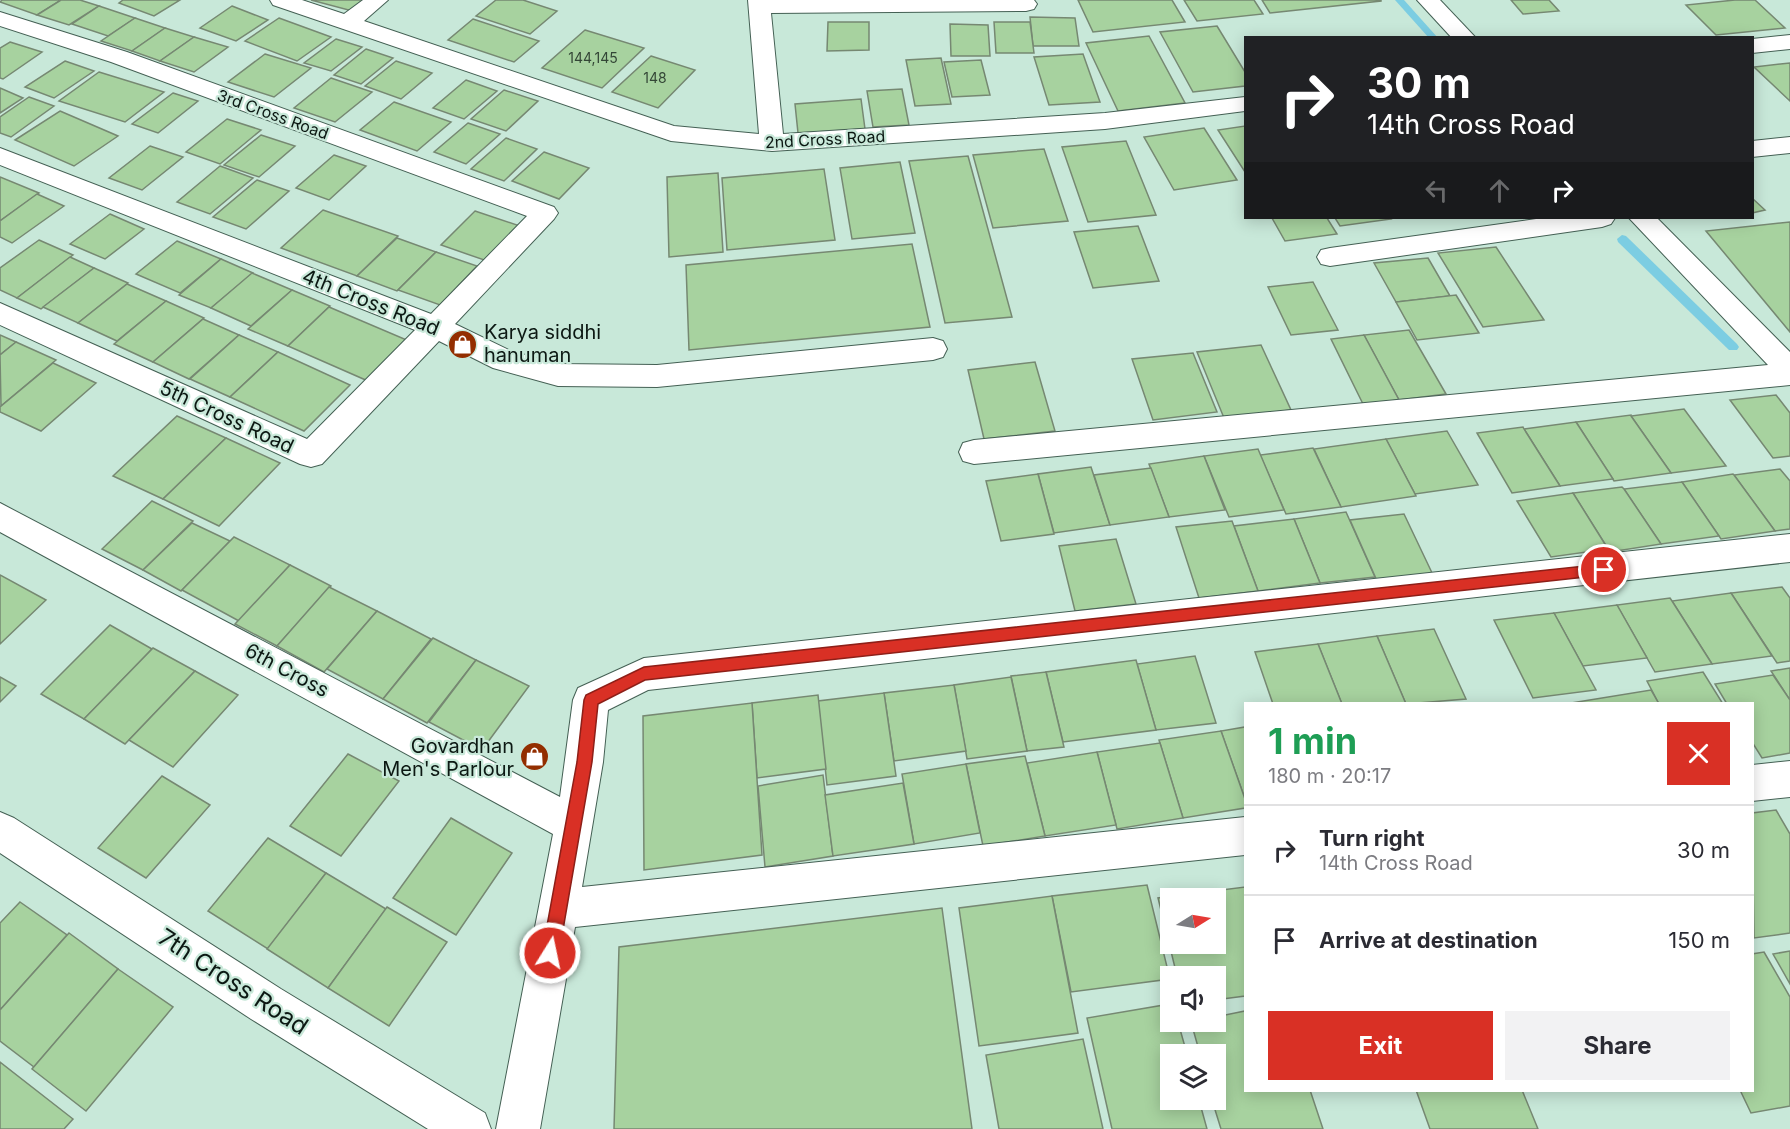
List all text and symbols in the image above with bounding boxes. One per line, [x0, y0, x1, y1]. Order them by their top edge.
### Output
house number: 144,145 [568, 49, 618, 66]
text: 30 m [1367, 57, 1471, 108]
icon: right [1268, 60, 1346, 138]
house number: 148 [643, 69, 667, 86]
street label: 3rd Cross Road [215, 85, 331, 143]
text: 14th Cross Road [1367, 108, 1575, 141]
street label: 2nd Cross Road [764, 126, 886, 152]
icon: left [1420, 174, 1453, 207]
icon: ahead [1483, 174, 1516, 207]
icon: right [1546, 174, 1579, 207]
street label: 4th Cross Road [299, 264, 443, 340]
place label: Karya siddhi hanuman [484, 320, 601, 367]
shop icon: Karya siddhi hanuman [447, 328, 479, 360]
street label: 5th Cross Road [156, 375, 298, 459]
pin [1578, 544, 1629, 595]
icon: arrive [1587, 553, 1620, 586]
street label: 6th Cross [241, 638, 333, 702]
text: 1 min [1268, 719, 1357, 763]
button: close [1667, 722, 1730, 785]
place label: Govardhan Men's Parlour [382, 734, 514, 781]
shop icon: Govardhan Men's Parlour [519, 741, 551, 773]
text: 180 m · 20:17 [1268, 764, 1391, 788]
text: Turn right [1319, 825, 1425, 851]
icon: right [1268, 834, 1301, 867]
text: 30 m [1677, 837, 1730, 863]
text: 14th Cross Road [1319, 851, 1473, 875]
north arrow [1160, 888, 1226, 954]
map controls [1160, 888, 1226, 1110]
position arrow [518, 921, 582, 985]
street label: 7th Cross Road [153, 922, 314, 1041]
icon: arrive [1268, 924, 1301, 957]
text: Arrive at destination [1319, 927, 1538, 953]
text: 150 m [1668, 927, 1730, 953]
button: sound [1160, 966, 1226, 1032]
button: Exit [1268, 1011, 1493, 1080]
button: Share [1505, 1011, 1730, 1080]
button: layers [1160, 1044, 1226, 1110]

